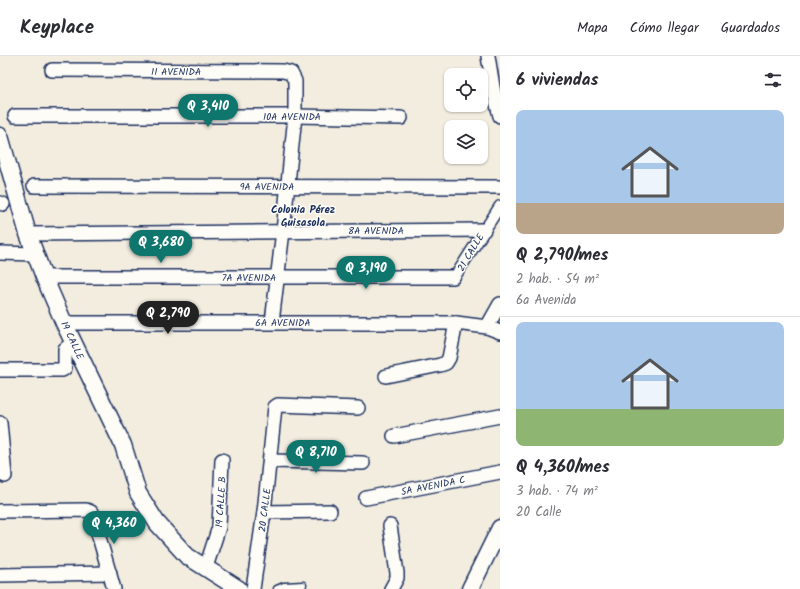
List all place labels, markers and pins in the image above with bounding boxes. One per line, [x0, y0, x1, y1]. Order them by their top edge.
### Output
pin: Q 3,410 [171, 94, 245, 128]
pin: Q 3,680 [124, 230, 198, 264]
pin: Q 3,190 [329, 256, 403, 290]
pin: Q 2,790 [131, 301, 205, 335]
pin: Q 8,710 [279, 440, 353, 474]
pin: Q 4,360 [77, 511, 151, 545]

